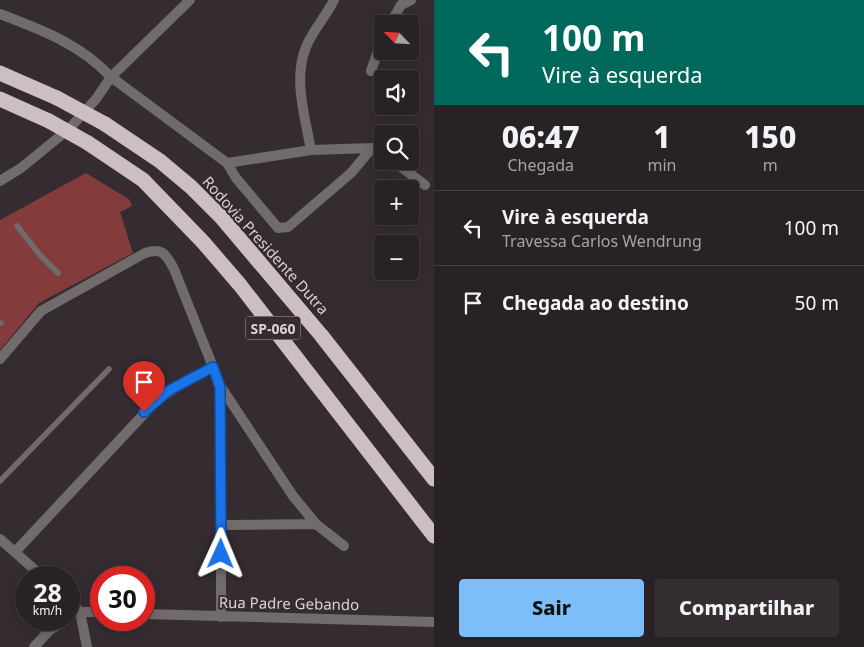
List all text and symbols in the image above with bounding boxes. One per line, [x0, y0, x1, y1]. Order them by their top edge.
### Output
text: 100 m [542, 14, 645, 61]
north arrow [374, 15, 419, 60]
map controls [374, 15, 419, 280]
icon: left [459, 20, 524, 85]
text: Vire à esquerda [542, 59, 703, 89]
button: sound [374, 70, 419, 115]
text: 06:47 [502, 116, 580, 157]
text: 1 [653, 116, 671, 157]
text: 150 [744, 116, 796, 157]
button: search [374, 125, 419, 170]
text: Chegada [507, 154, 574, 176]
text: min [647, 154, 676, 176]
text: m [763, 154, 778, 176]
street label: Rodovia Presidente Dutra [199, 172, 333, 318]
button: + [374, 180, 419, 225]
text: Vire à esquerda [502, 204, 649, 230]
icon: left [459, 214, 487, 242]
text: 100 m [784, 215, 839, 241]
text: Travessa Carlos Wendrung [502, 230, 702, 252]
button: − [374, 235, 419, 280]
icon: arrive [459, 289, 487, 317]
text: Chegada ao destino [502, 290, 689, 316]
text: 50 m [795, 290, 839, 316]
road number: SP-060 [246, 316, 300, 339]
pin [123, 361, 165, 412]
icon: arrive [130, 368, 158, 396]
position arrow [194, 527, 246, 579]
speed limit sign: 30 [90, 566, 155, 631]
text: 28 [33, 575, 62, 609]
button: Sair [459, 579, 644, 637]
button: Compartilhar [654, 579, 839, 637]
street label: Rua Padre Gebando [219, 592, 359, 614]
text: km/h [33, 602, 62, 619]

